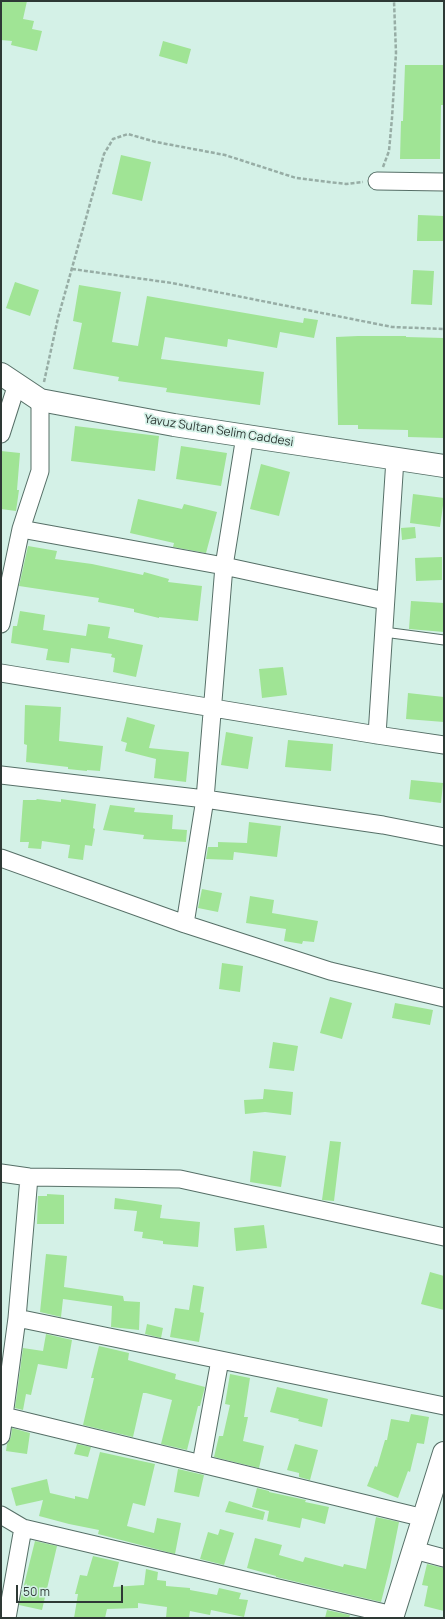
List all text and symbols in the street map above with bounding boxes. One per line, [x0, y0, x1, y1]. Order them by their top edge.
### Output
street label: Yavuz Sultan Selim Caddesi [143, 412, 295, 450]
scale bar [18, 1577, 125, 1603]
text: 50 m [23, 1583, 50, 1600]

